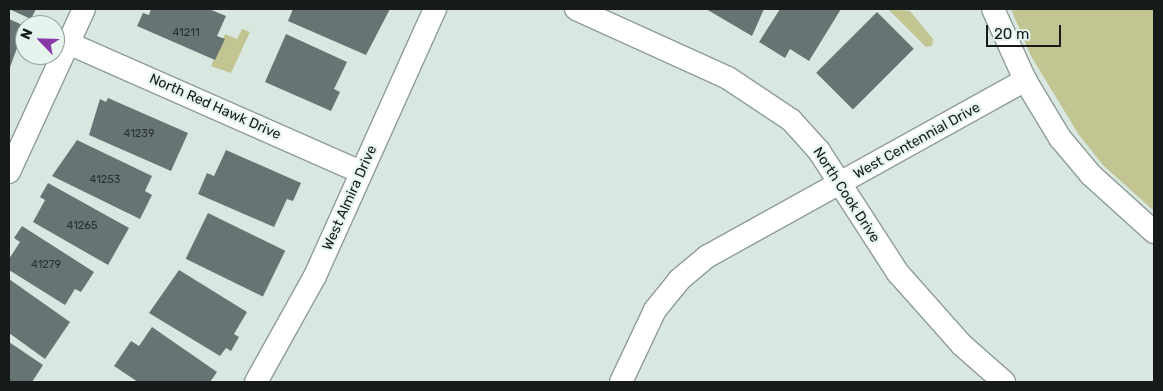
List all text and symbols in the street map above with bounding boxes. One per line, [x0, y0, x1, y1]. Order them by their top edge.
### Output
north arrow [15, 15, 65, 65]
scale bar [988, 15, 1063, 47]
text: 20 m [994, 25, 1029, 43]
text: N [17, 26, 37, 42]
house number: 41211 [172, 26, 200, 40]
street label: North Red Hawk Drive [147, 70, 283, 144]
street label: West Centennial Drive [851, 99, 983, 183]
house number: 41239 [124, 127, 154, 141]
street label: West Almira Drive [319, 143, 381, 253]
street label: North Cook Drive [809, 144, 883, 246]
house number: 41253 [90, 173, 120, 187]
house number: 41265 [67, 219, 97, 233]
house number: 41279 [31, 258, 61, 272]

